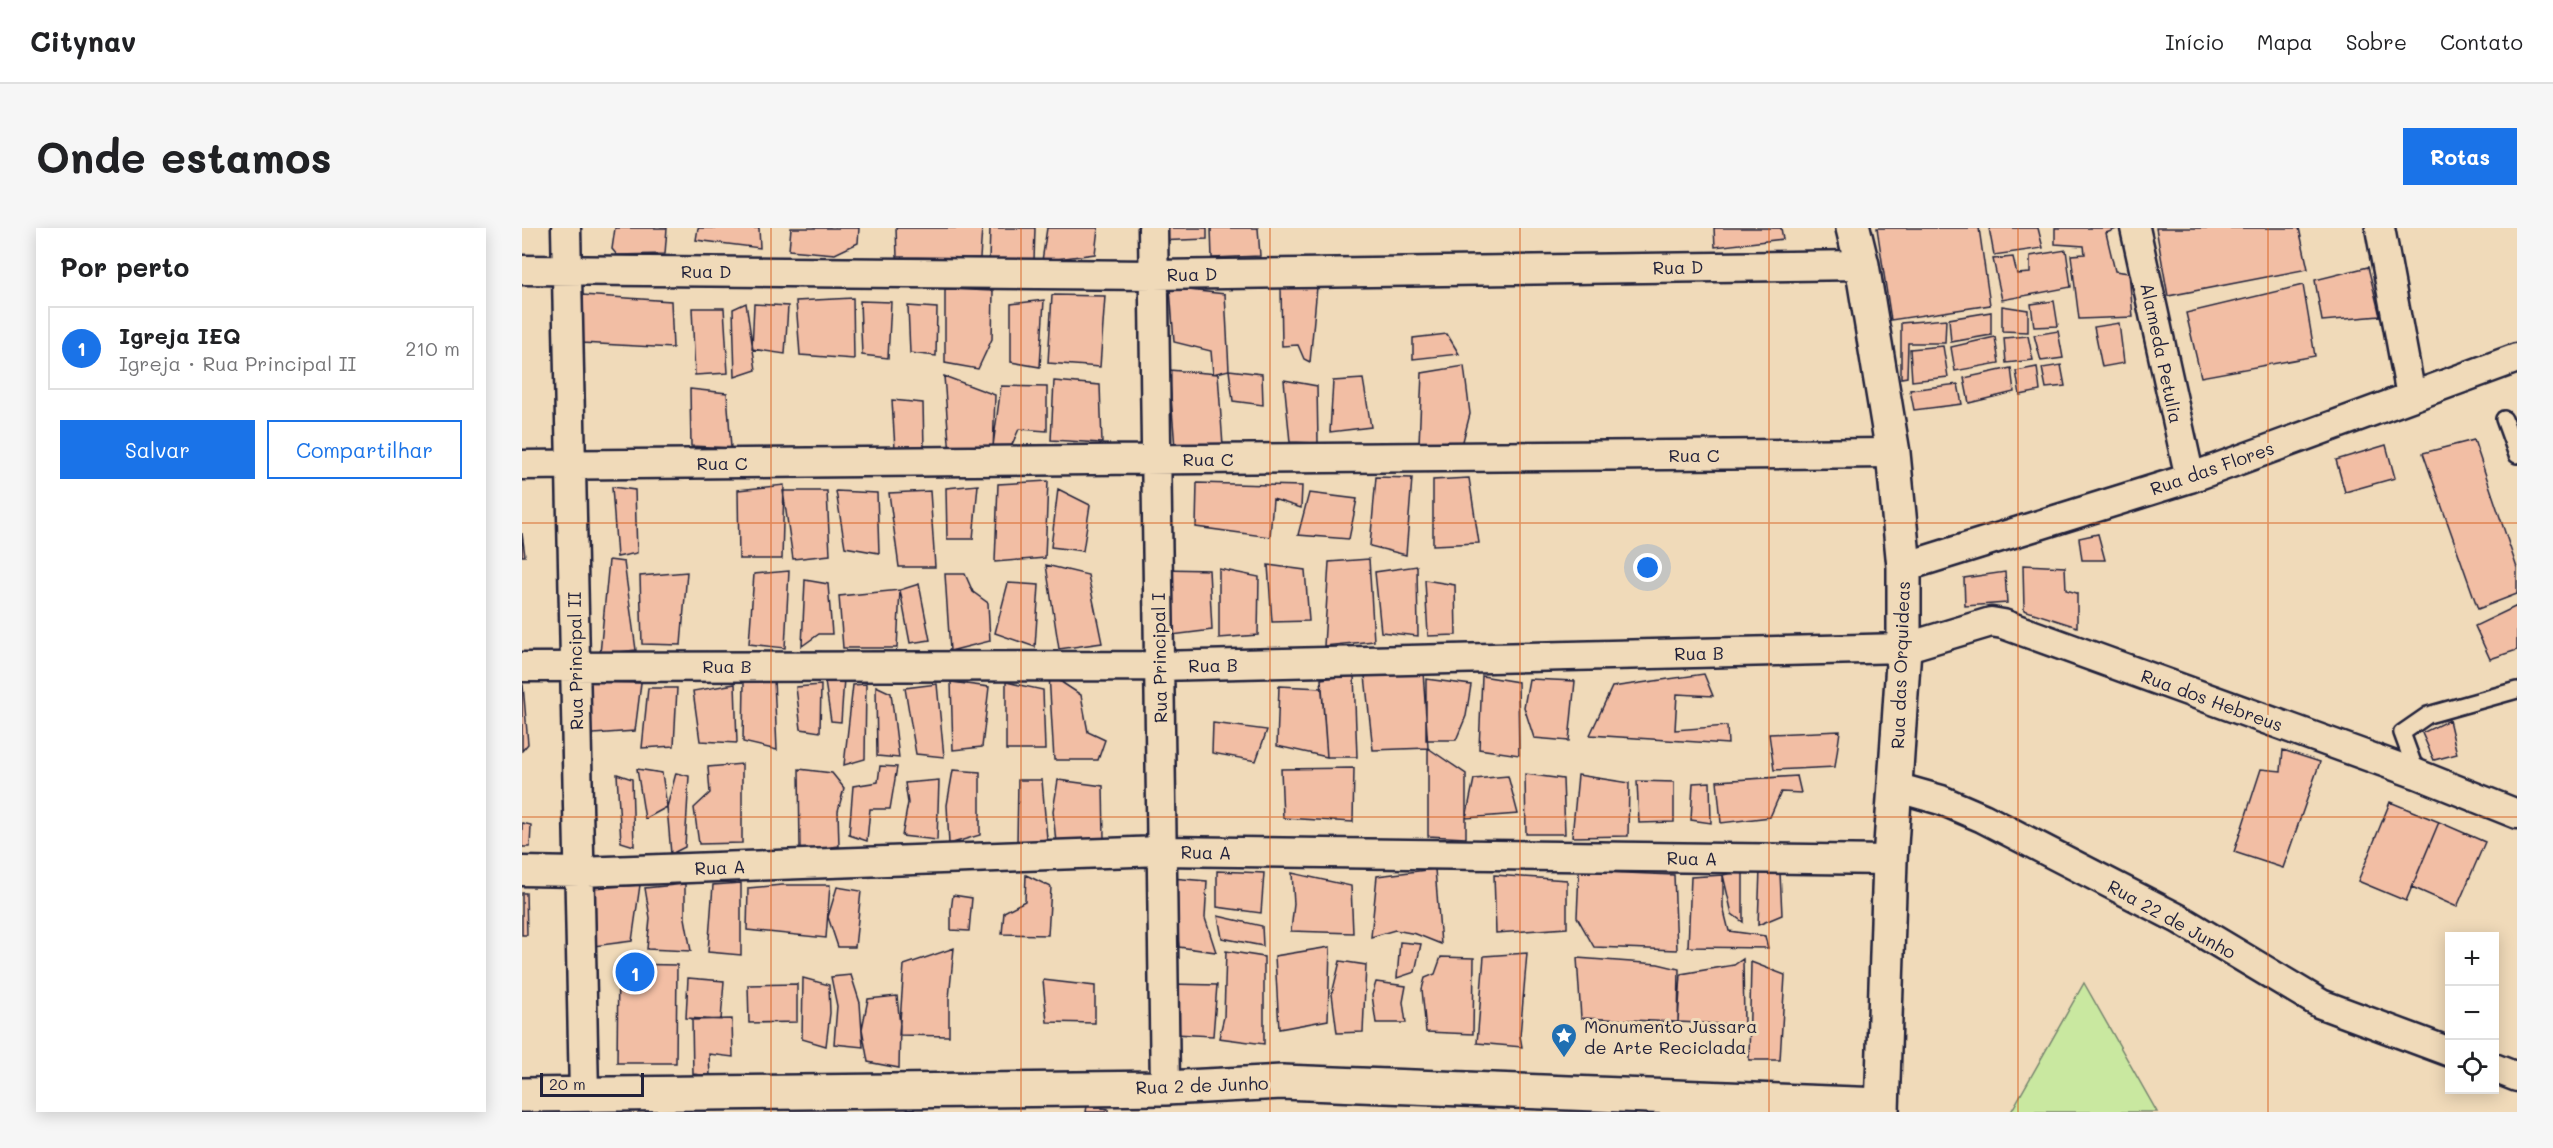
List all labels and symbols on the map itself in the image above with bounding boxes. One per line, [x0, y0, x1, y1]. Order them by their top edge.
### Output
street label: Rua D [1652, 255, 1704, 279]
street label: Rua D [681, 259, 731, 283]
street label: Rua D [1166, 262, 1218, 286]
street label: Alameda Petulia [2135, 280, 2189, 426]
street label: Rua das Flores [2147, 436, 2277, 500]
street label: Rua C [1668, 443, 1720, 467]
street label: Rua C [1182, 447, 1234, 471]
street label: Rua C [696, 451, 748, 475]
your location [1633, 553, 1662, 582]
street label: Rua das Orquideas [1885, 581, 1915, 749]
street label: Rua Principal II [562, 592, 588, 730]
street label: Rua Principal I [1146, 592, 1172, 723]
street label: Rua B [1674, 641, 1724, 665]
street label: Rua B [1188, 653, 1238, 677]
street label: Rua B [702, 654, 752, 678]
street label: Rua dos Hebreus [2138, 663, 2286, 737]
street label: Rua A [1180, 840, 1232, 864]
street label: Rua A [1666, 846, 1718, 870]
street label: Rua A [694, 854, 746, 880]
street label: Rua 22 de Junho [2104, 874, 2241, 964]
pin: 1 [616, 950, 654, 994]
place label: Monumento Jussara de Arte Reciclada [1584, 1014, 1757, 1059]
place icon: Monumento Jussara de Arte Reciclada [1549, 1021, 1579, 1059]
scale bar [540, 1070, 644, 1098]
street label: Rua 2 de Junho [1135, 1071, 1269, 1099]

